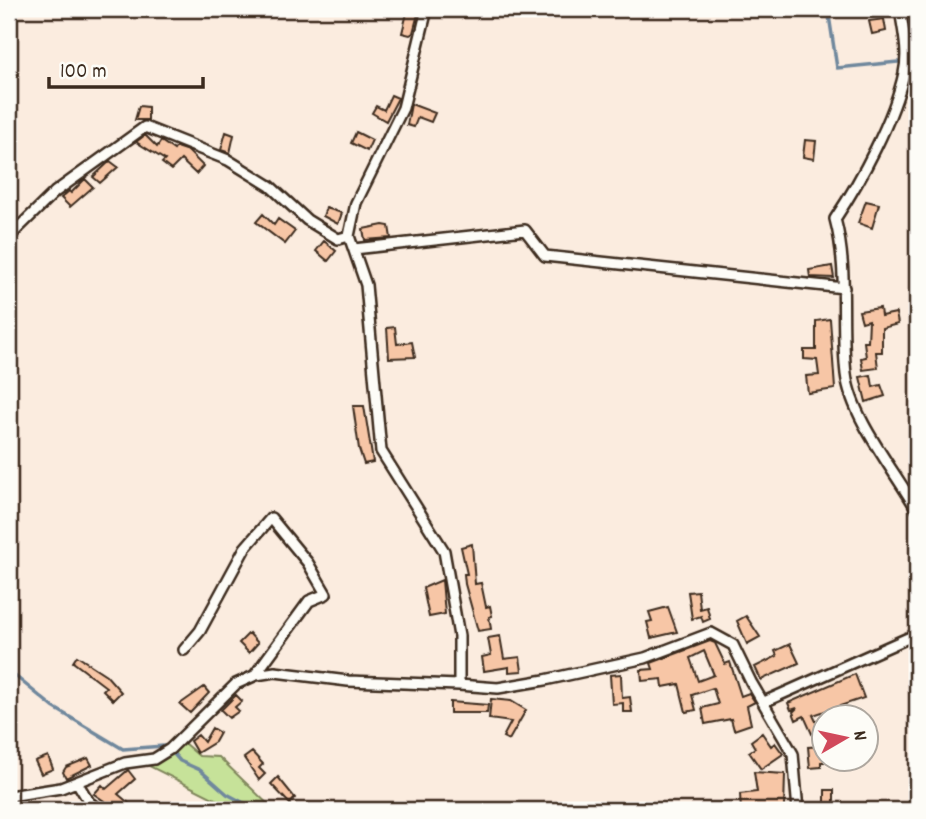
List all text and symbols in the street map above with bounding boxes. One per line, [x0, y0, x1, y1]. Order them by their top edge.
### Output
scale bar [49, 46, 203, 90]
text: 100 m [60, 58, 107, 88]
north arrow [810, 704, 880, 774]
text: N [844, 729, 872, 743]

